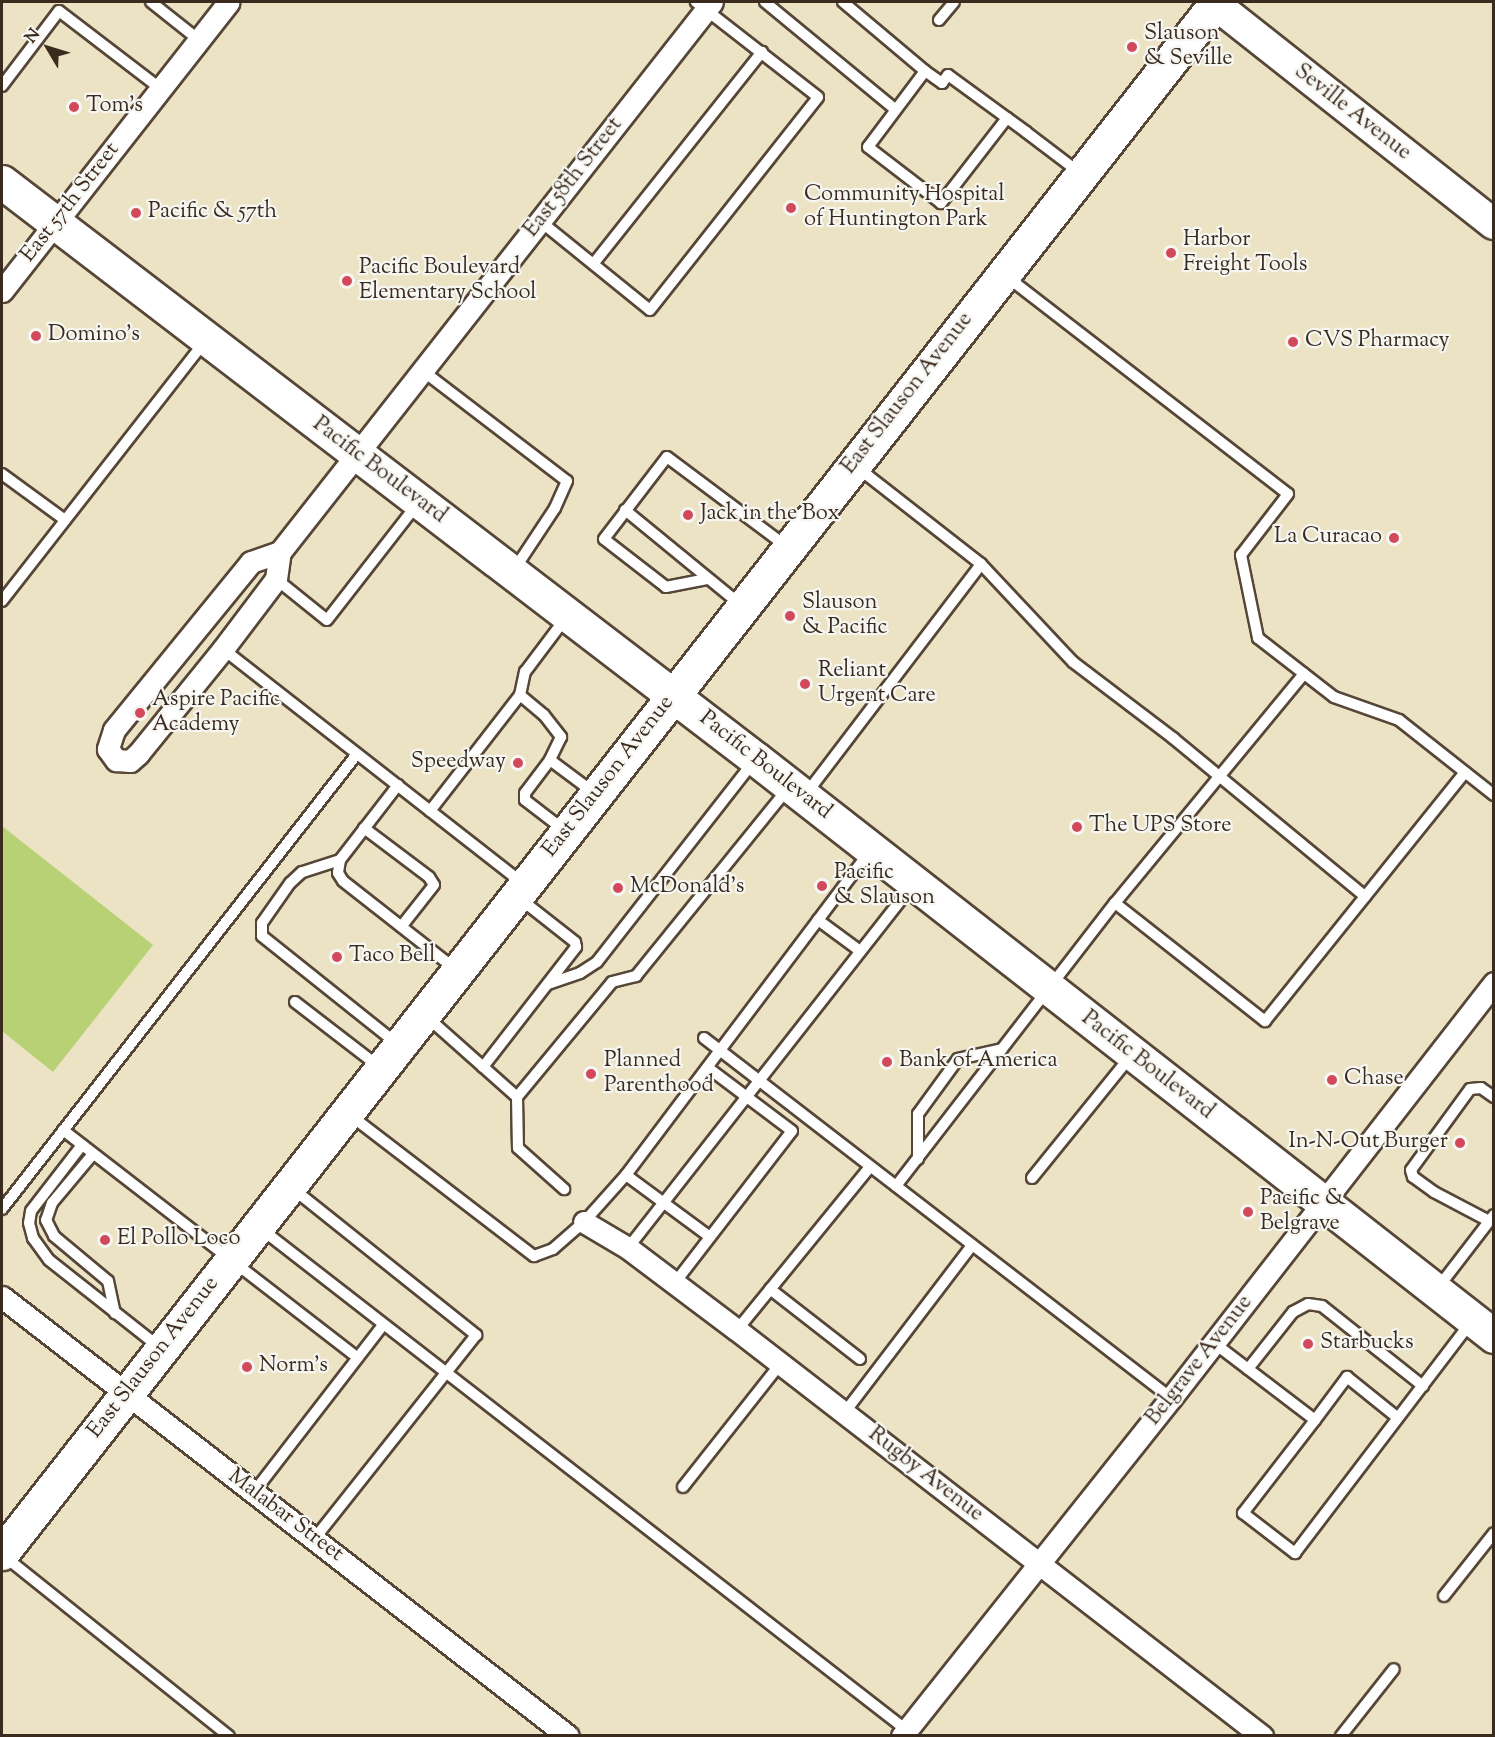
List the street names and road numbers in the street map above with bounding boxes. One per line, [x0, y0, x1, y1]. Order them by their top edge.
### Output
street label: Seville Avenue [1288, 59, 1416, 167]
street label: East 58th Street [519, 113, 629, 243]
street label: East 57th Street [16, 138, 126, 268]
street label: East Slauson Avenue [837, 308, 979, 480]
street label: Pacific Boulevard [307, 412, 451, 530]
street label: East Slauson Avenue [538, 691, 680, 863]
street label: Pacific Boulevard [693, 706, 837, 826]
street label: Pacific Boulevard [1075, 1006, 1219, 1126]
street label: East Slauson Avenue [83, 1272, 225, 1444]
street label: Belgrave Avenue [1141, 1291, 1259, 1431]
street label: Rugby Avenue [862, 1422, 988, 1528]
street label: Malabar Street [222, 1464, 348, 1568]

